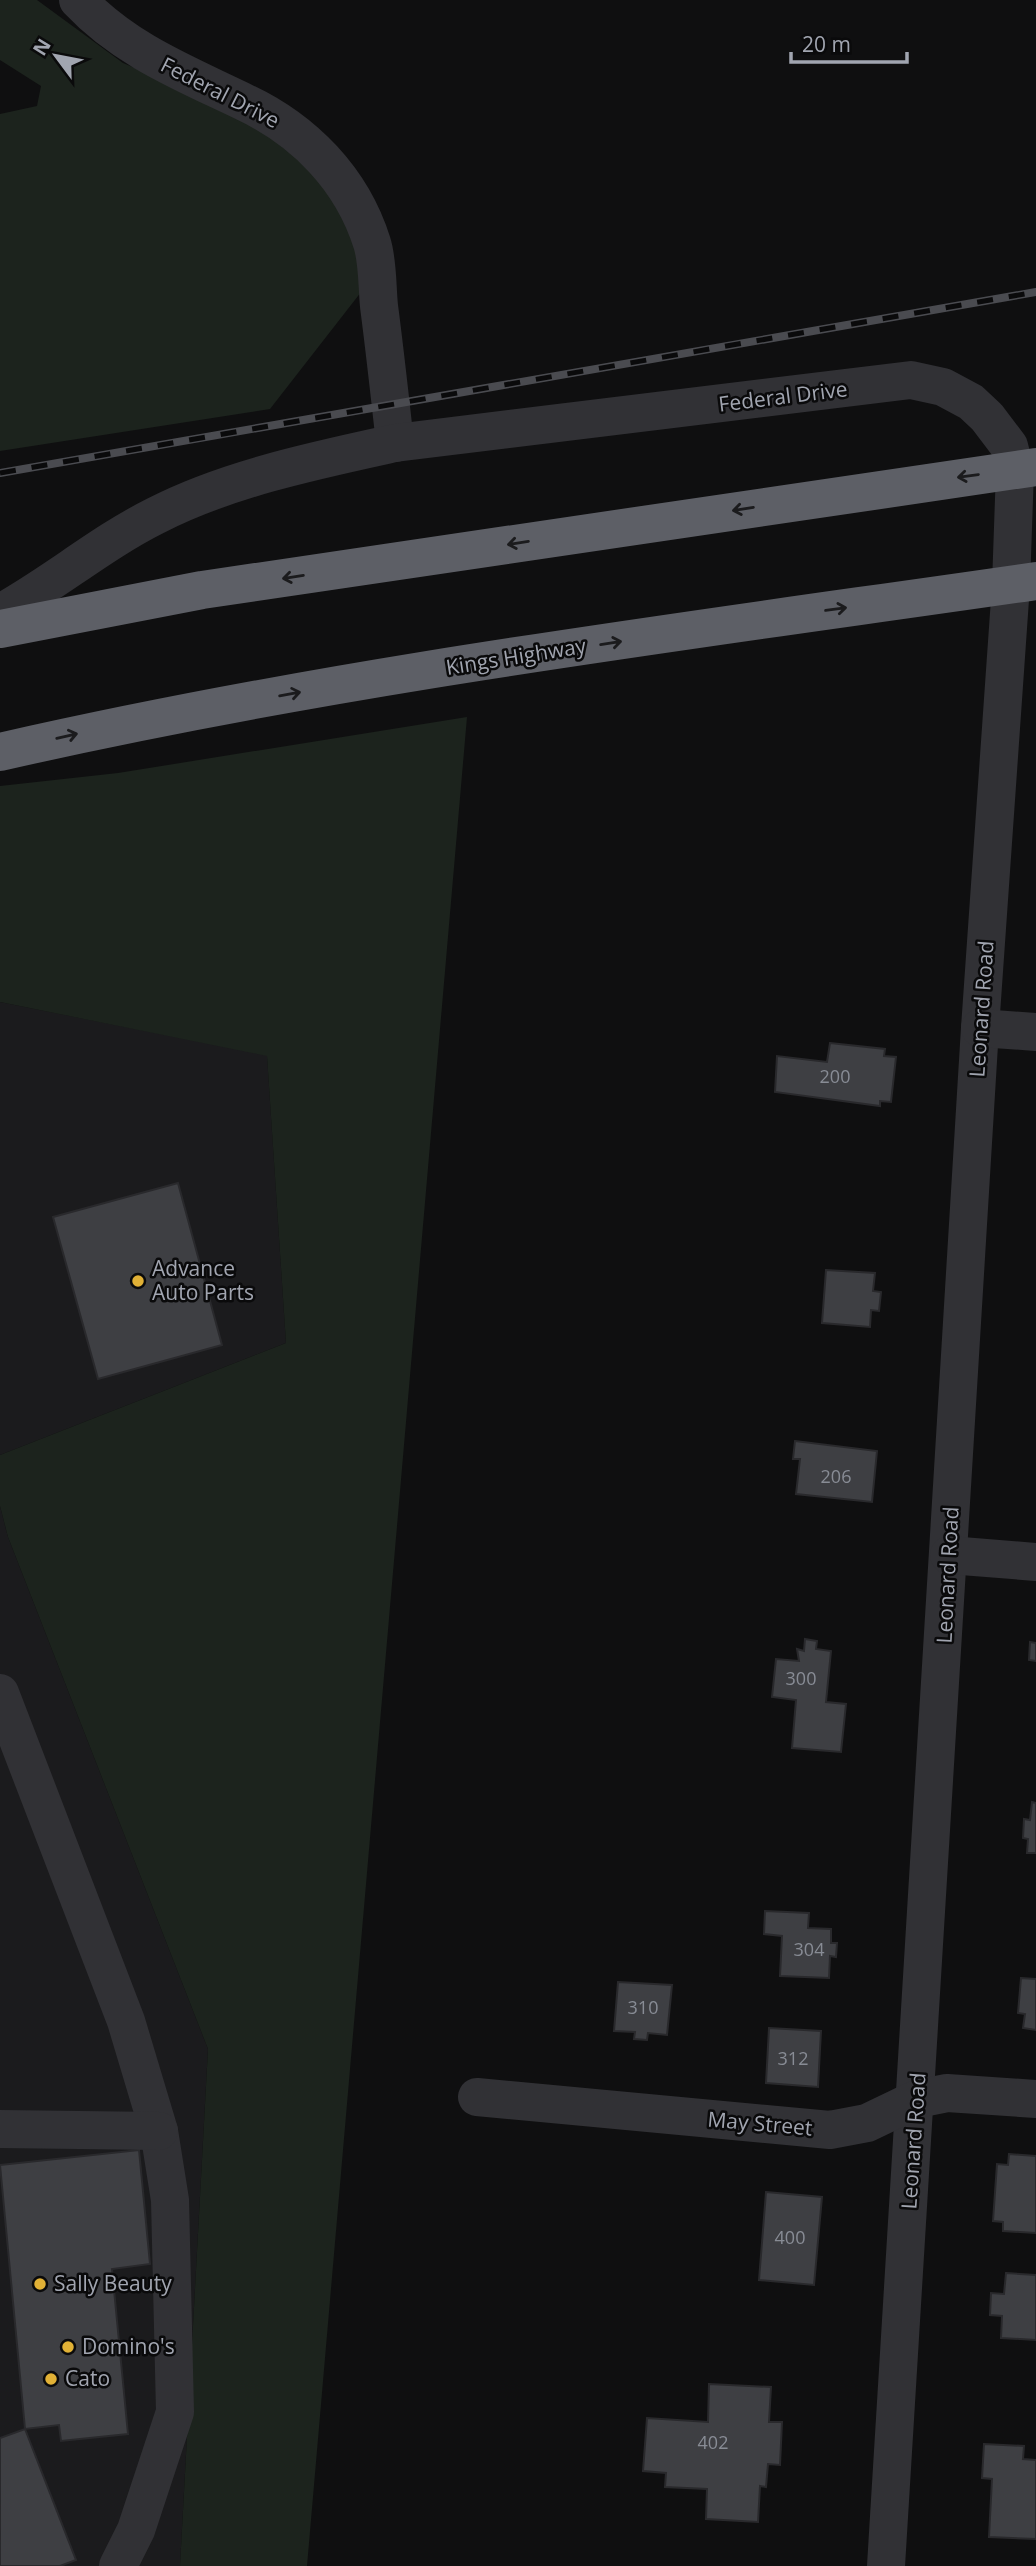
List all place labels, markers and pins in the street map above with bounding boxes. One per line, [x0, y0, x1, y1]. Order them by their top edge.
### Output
place label: Advance Auto Parts [152, 1254, 254, 1306]
marker: Advance Auto Parts [130, 1273, 146, 1289]
place label: Sally Beauty [54, 2269, 172, 2297]
marker: Sally Beauty [32, 2276, 48, 2292]
place label: Domino's [82, 2332, 175, 2360]
marker: Domino's [60, 2339, 76, 2355]
place label: Cato [65, 2364, 110, 2392]
marker: Cato [43, 2371, 59, 2387]

